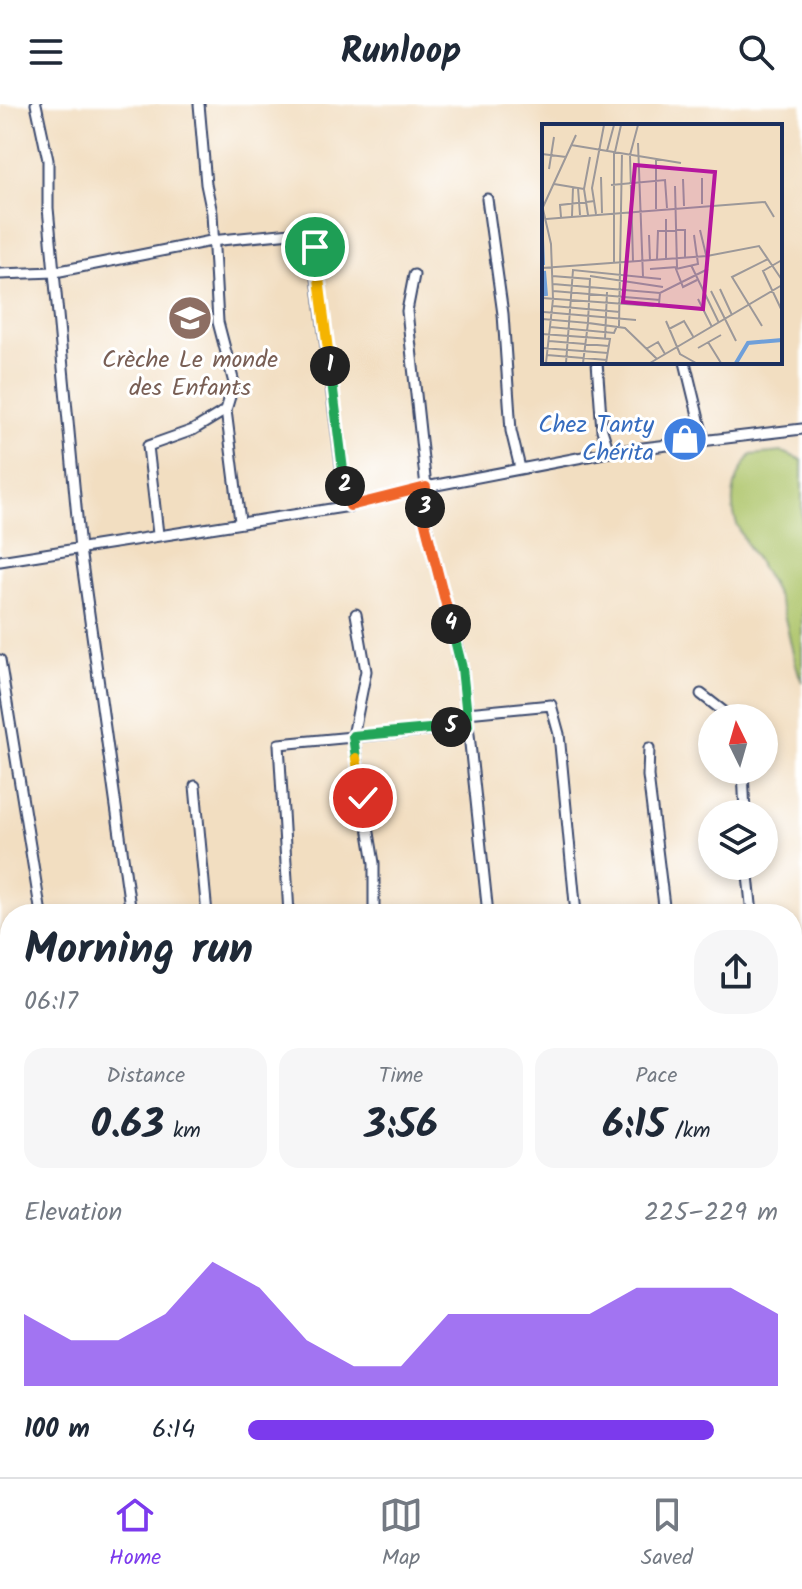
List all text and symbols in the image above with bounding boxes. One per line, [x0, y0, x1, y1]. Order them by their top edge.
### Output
text: Runloop [341, 24, 461, 81]
icon: menu [24, 30, 68, 74]
icon: search [734, 30, 778, 74]
inset map [542, 124, 782, 364]
pin [281, 213, 349, 281]
icon: arrive [293, 225, 337, 269]
school or university icon: Crèche Le monde des Enfants [166, 294, 214, 342]
place label: Crèche Le monde des Enfants [102, 341, 278, 408]
pin: 1 [310, 346, 350, 386]
text: 1 [327, 348, 333, 383]
place label: Chez Tanty Chérita [538, 406, 655, 473]
shop icon: Chez Tanty Chérita [661, 415, 709, 463]
pin: 2 [325, 466, 365, 506]
text: 2 [339, 468, 351, 503]
pin: 3 [405, 488, 445, 528]
text: 3 [419, 490, 431, 525]
pin: 4 [431, 604, 471, 644]
text: 4 [445, 606, 457, 641]
north arrow [698, 704, 778, 784]
map controls [698, 704, 778, 880]
pin: 5 [431, 707, 471, 747]
text: 5 [445, 709, 457, 744]
pin [329, 764, 397, 832]
icon: check [341, 776, 385, 820]
button: layers [698, 800, 778, 880]
text: Morning run [24, 916, 253, 986]
button: share [694, 930, 778, 1014]
text: 06:17 [24, 981, 78, 1023]
text: Distance [106, 1059, 185, 1094]
text: Time [379, 1059, 423, 1094]
text: Pace [635, 1059, 677, 1094]
text: 0.63 [91, 1094, 164, 1158]
text: 3:56 [364, 1094, 438, 1158]
text: 6:15 [602, 1094, 666, 1158]
text: km [164, 1114, 201, 1149]
text: /km [666, 1114, 710, 1149]
text: Elevation [24, 1192, 122, 1234]
text: 225–229 m [644, 1192, 778, 1234]
text: 100 m [24, 1409, 90, 1451]
text: 6:14 [152, 1409, 195, 1451]
tab: Home [109, 1493, 161, 1576]
tab: Map [379, 1493, 423, 1576]
tab: Saved [641, 1493, 693, 1576]

